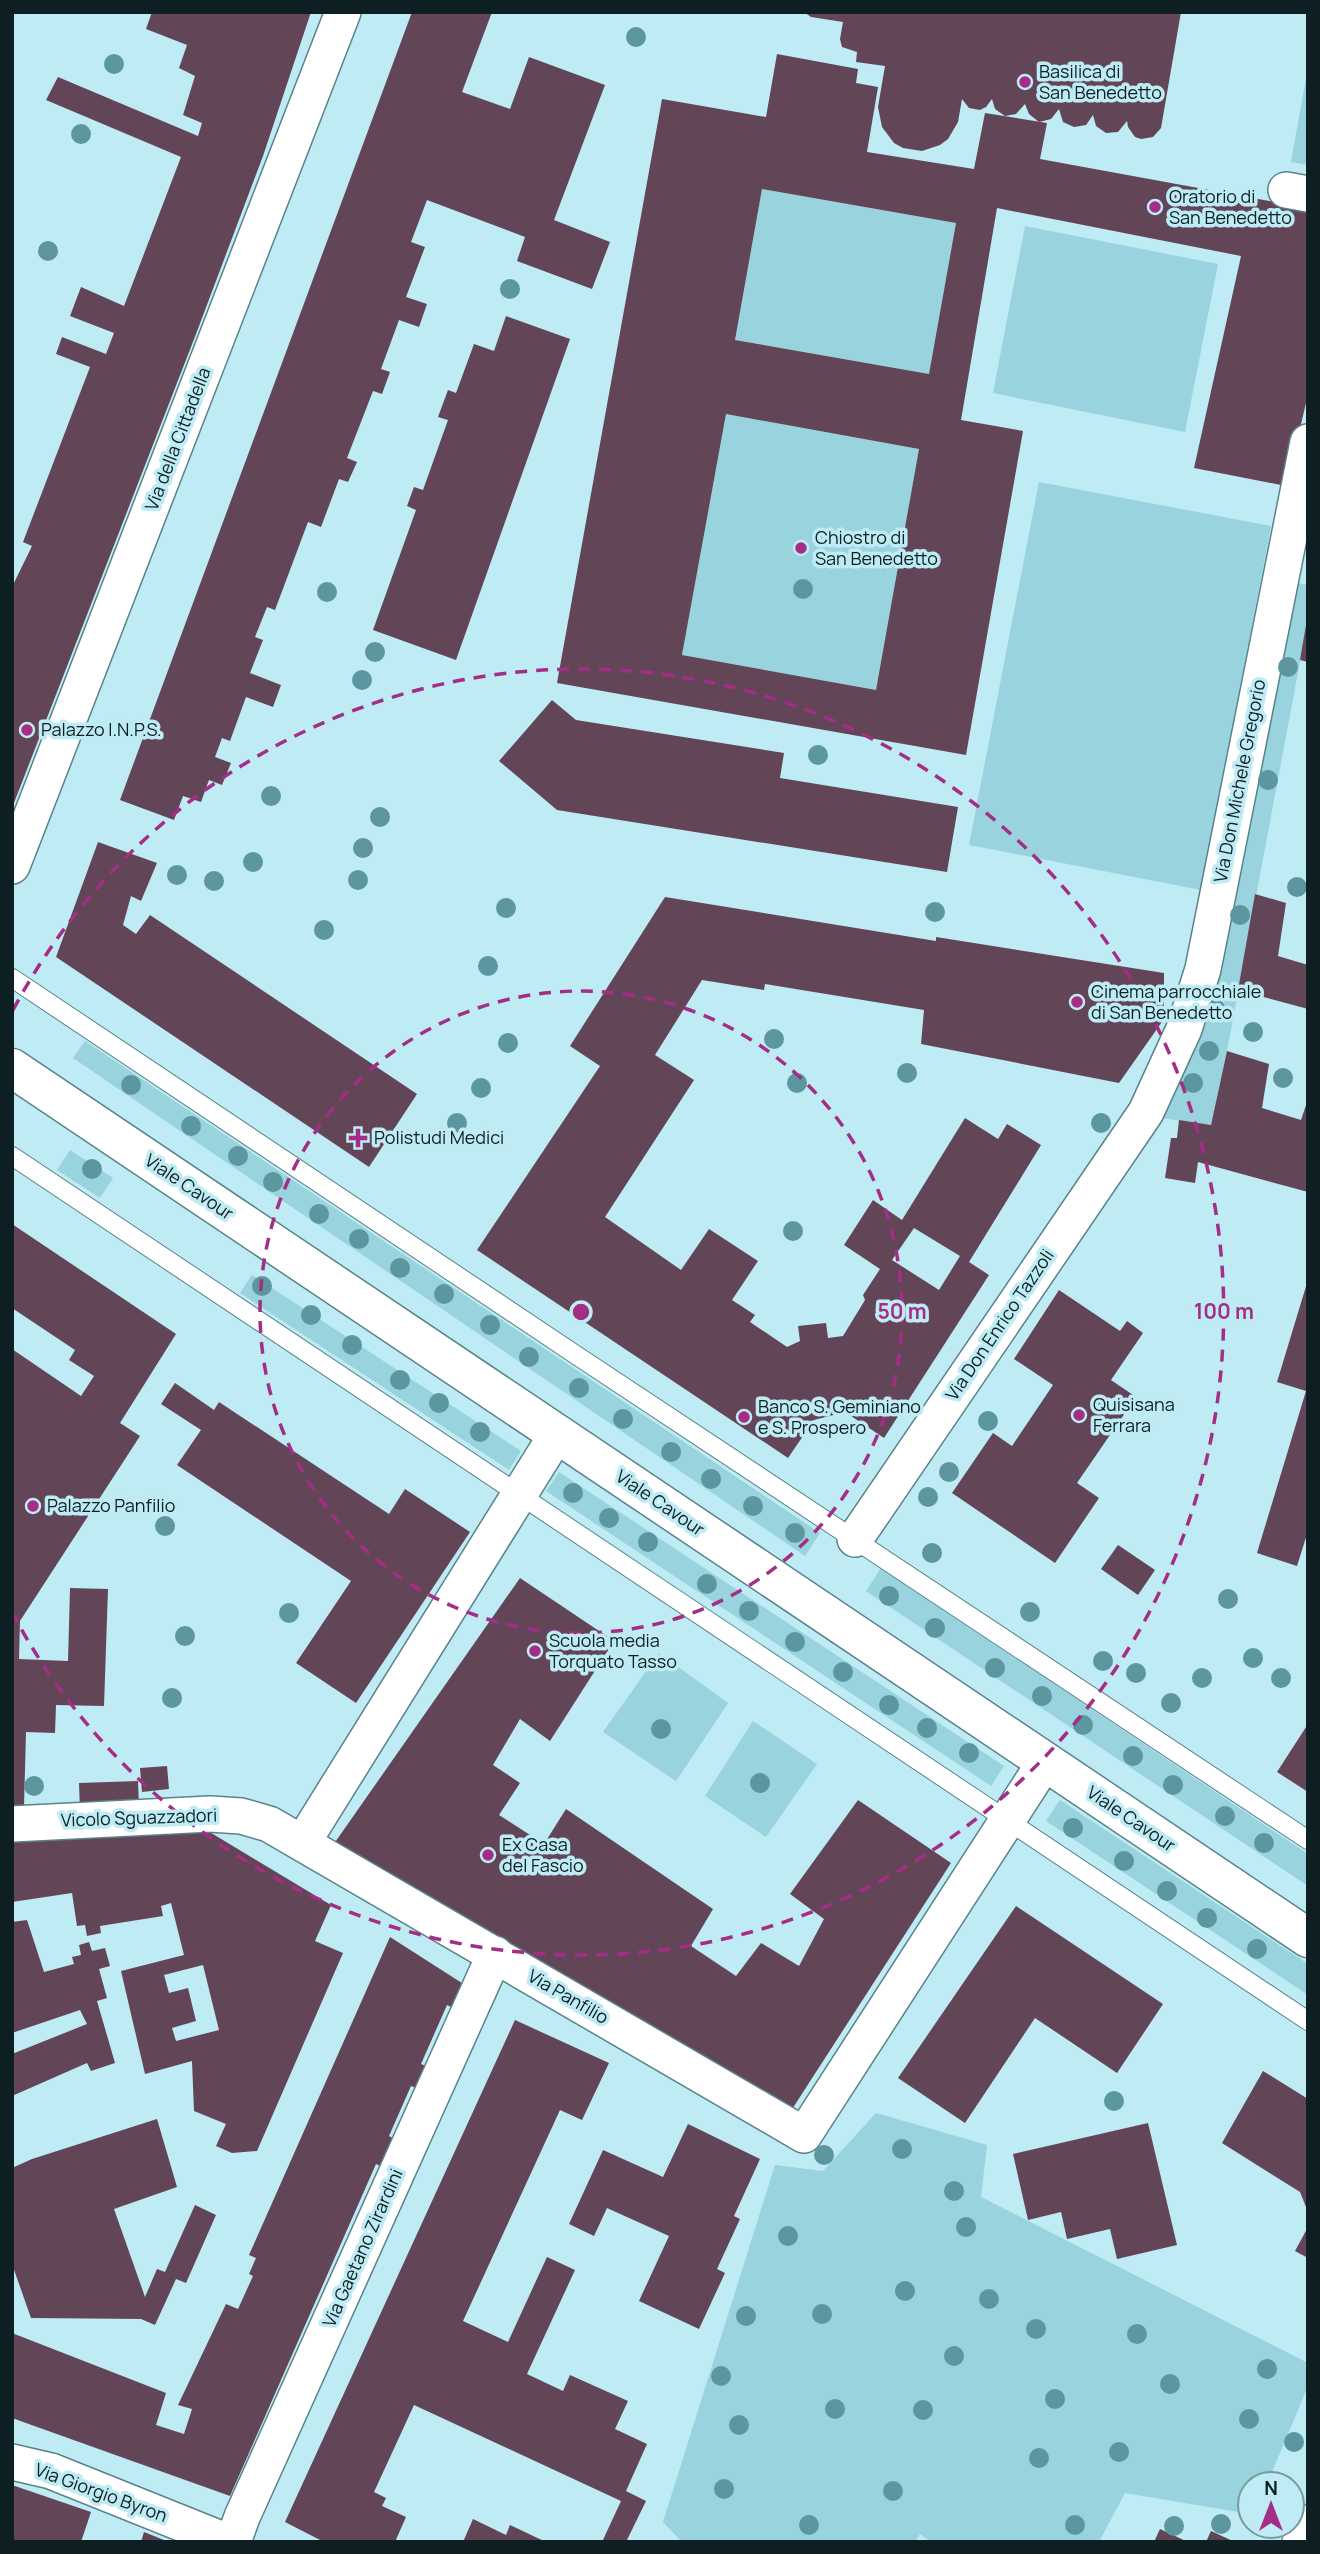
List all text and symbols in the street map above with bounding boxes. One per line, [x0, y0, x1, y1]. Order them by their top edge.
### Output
place label: Basilica di San Benedetto [1039, 59, 1162, 104]
marker: Basilica di San Benedetto [1017, 74, 1033, 90]
place label: Oratorio di San Benedetto [1169, 184, 1292, 229]
marker: Oratorio di San Benedetto [1147, 199, 1163, 215]
street label: Via della Cittadella [139, 364, 215, 514]
place label: Chiostro di San Benedetto [815, 525, 938, 570]
marker: Chiostro di San Benedetto [793, 540, 809, 556]
street label: Via Don Michele Gregorio [1208, 677, 1270, 884]
place label: Palazzo I.N.P.S. [41, 717, 162, 741]
marker: Palazzo I.N.P.S. [19, 722, 35, 738]
place label: Cinema parrocchiale di San Benedetto [1091, 979, 1261, 1024]
marker: Cinema parrocchiale di San Benedetto [1069, 994, 1085, 1010]
place label: Polistudi Medici [374, 1125, 504, 1149]
marker: Polistudi Medici [348, 1128, 368, 1148]
street label: Viale Cavour [140, 1148, 239, 1225]
street label: Via Don Enrico Tazzoli [940, 1244, 1059, 1405]
text: 50 m [877, 1297, 927, 1325]
text: 100 m [1194, 1297, 1254, 1325]
centre of rings [569, 1300, 593, 1324]
place label: Quisisana Ferrara [1093, 1392, 1175, 1437]
place label: Banco S. Geminiano e S. Prospero [758, 1394, 921, 1439]
marker: Quisisana Ferrara [1071, 1407, 1087, 1423]
marker: Banco S. Geminiano e S. Prospero [736, 1409, 752, 1425]
street label: Viale Cavour [611, 1464, 710, 1541]
place label: Palazzo Panfilio [47, 1493, 175, 1517]
marker: Palazzo Panfilio [25, 1498, 41, 1514]
place label: Scuola media Torquato Tasso [549, 1628, 677, 1673]
marker: Scuola media Torquato Tasso [527, 1643, 543, 1659]
street label: Viale Cavour [1082, 1780, 1181, 1857]
street label: Vicolo Sguazzadori [60, 1802, 218, 1832]
place label: Ex Casa del Fascio [502, 1832, 584, 1877]
marker: Ex Casa del Fascio [480, 1847, 496, 1863]
street label: Via Panfilio [524, 1963, 613, 2029]
street label: Via Gaetano Zirardini [316, 2165, 408, 2331]
street label: Via Giorgio Byron [32, 2457, 171, 2527]
north arrow [1236, 2470, 1306, 2540]
text: N [1264, 2475, 1278, 2501]

